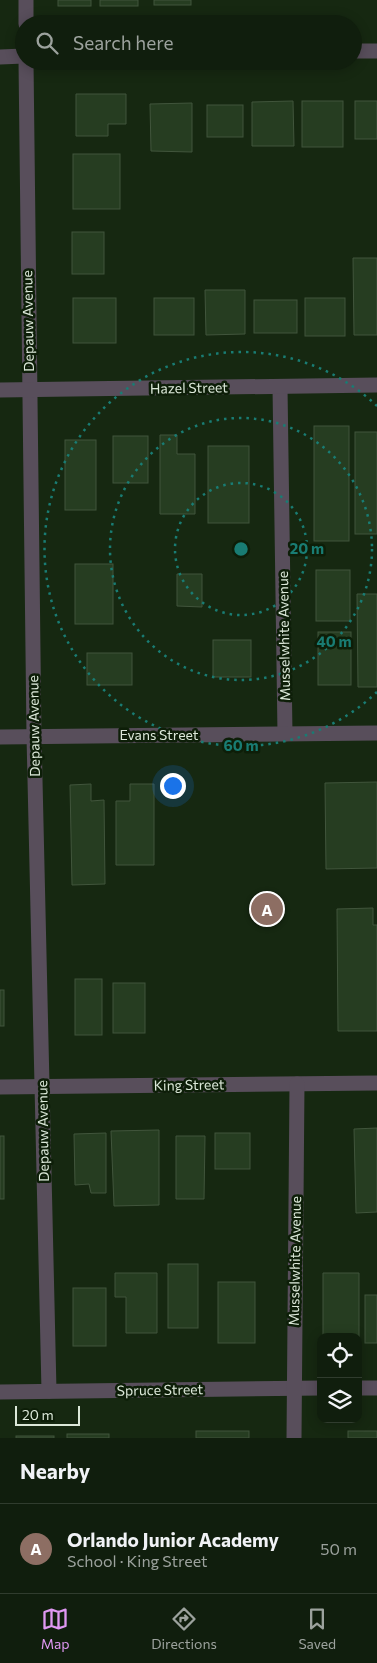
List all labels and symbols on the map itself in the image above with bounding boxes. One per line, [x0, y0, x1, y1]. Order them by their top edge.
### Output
street label: Depauw Avenue [18, 270, 37, 372]
street label: Hazel Street [150, 378, 228, 397]
text: 20 m [290, 539, 324, 557]
centre of rings [232, 540, 250, 558]
street label: Musselwhite Avenue [274, 571, 293, 701]
text: 40 m [316, 632, 352, 650]
street label: Depauw Avenue [24, 675, 43, 777]
street label: Evans Street [119, 726, 199, 743]
text: 60 m [223, 736, 259, 754]
your location [160, 773, 186, 799]
pin: A [251, 890, 283, 928]
street label: King Street [153, 1075, 225, 1094]
street label: Depauw Avenue [33, 1080, 52, 1182]
street label: Musselwhite Avenue [285, 1196, 304, 1326]
street label: Spruce Street [117, 1380, 204, 1399]
scale bar [15, 1403, 80, 1426]

